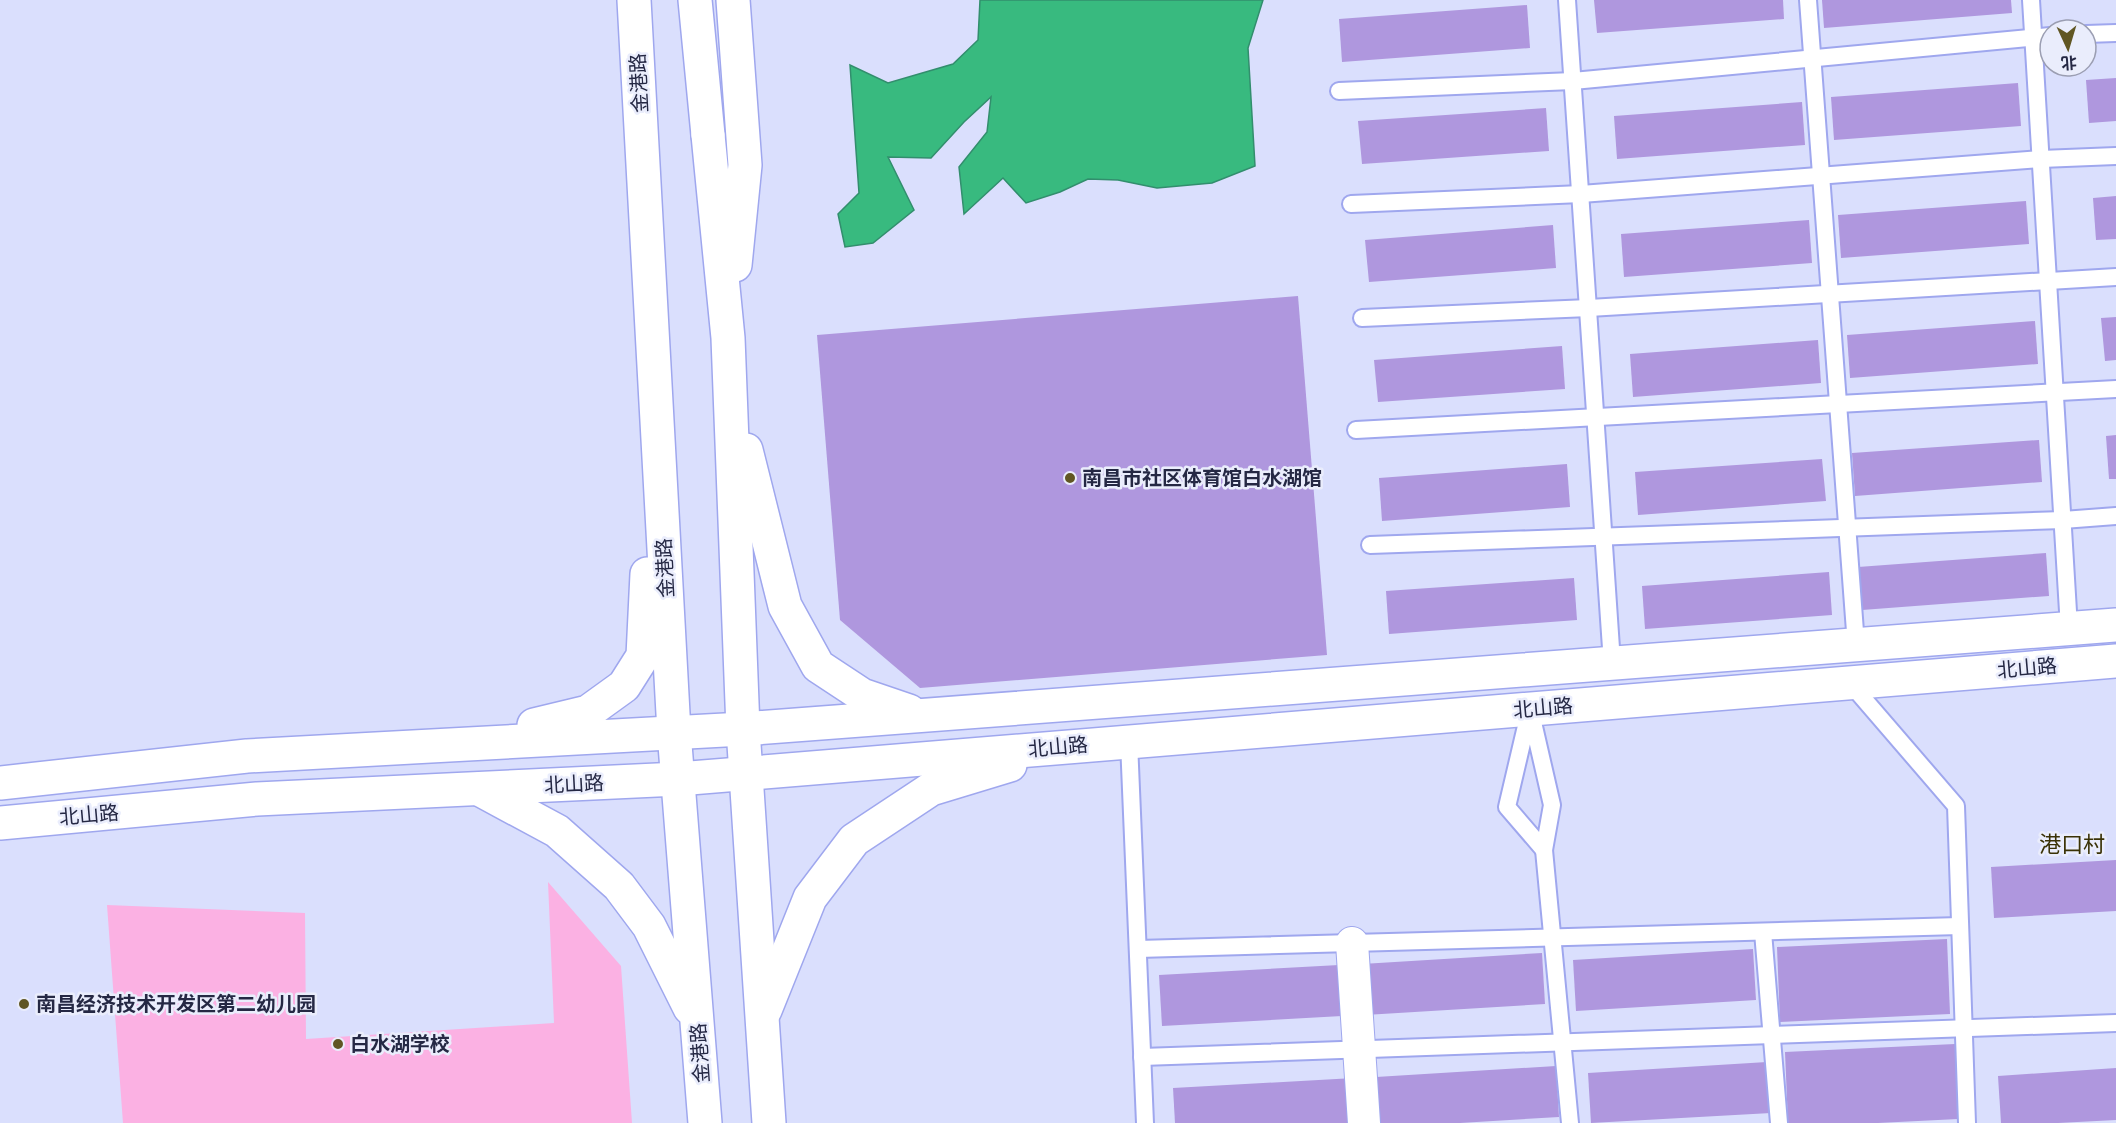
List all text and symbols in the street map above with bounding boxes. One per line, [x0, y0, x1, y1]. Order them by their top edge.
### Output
north arrow [2038, 18, 2098, 78]
text: 北 [2060, 50, 2078, 73]
street label: 金港路 [624, 52, 655, 114]
place label: 南昌市社区体育馆白水湖馆 [1082, 465, 1322, 492]
marker: 南昌市社区体育馆白水湖馆 [1063, 471, 1077, 485]
street label: 金港路 [650, 537, 681, 599]
street label: 北山路 [1996, 652, 2058, 685]
street label: 北山路 [1512, 692, 1574, 725]
street label: 北山路 [1027, 731, 1089, 764]
street label: 北山路 [543, 769, 605, 800]
street label: 北山路 [58, 799, 120, 832]
district label: 港口村 [2039, 830, 2105, 860]
place label: 南昌经济技术开发区第二幼儿园 [36, 991, 316, 1018]
marker: 南昌经济技术开发区第二幼儿园 [17, 997, 31, 1011]
street label: 金港路 [685, 1022, 716, 1084]
place label: 白水湖学校 [350, 1031, 450, 1058]
marker: 白水湖学校 [331, 1037, 345, 1051]

